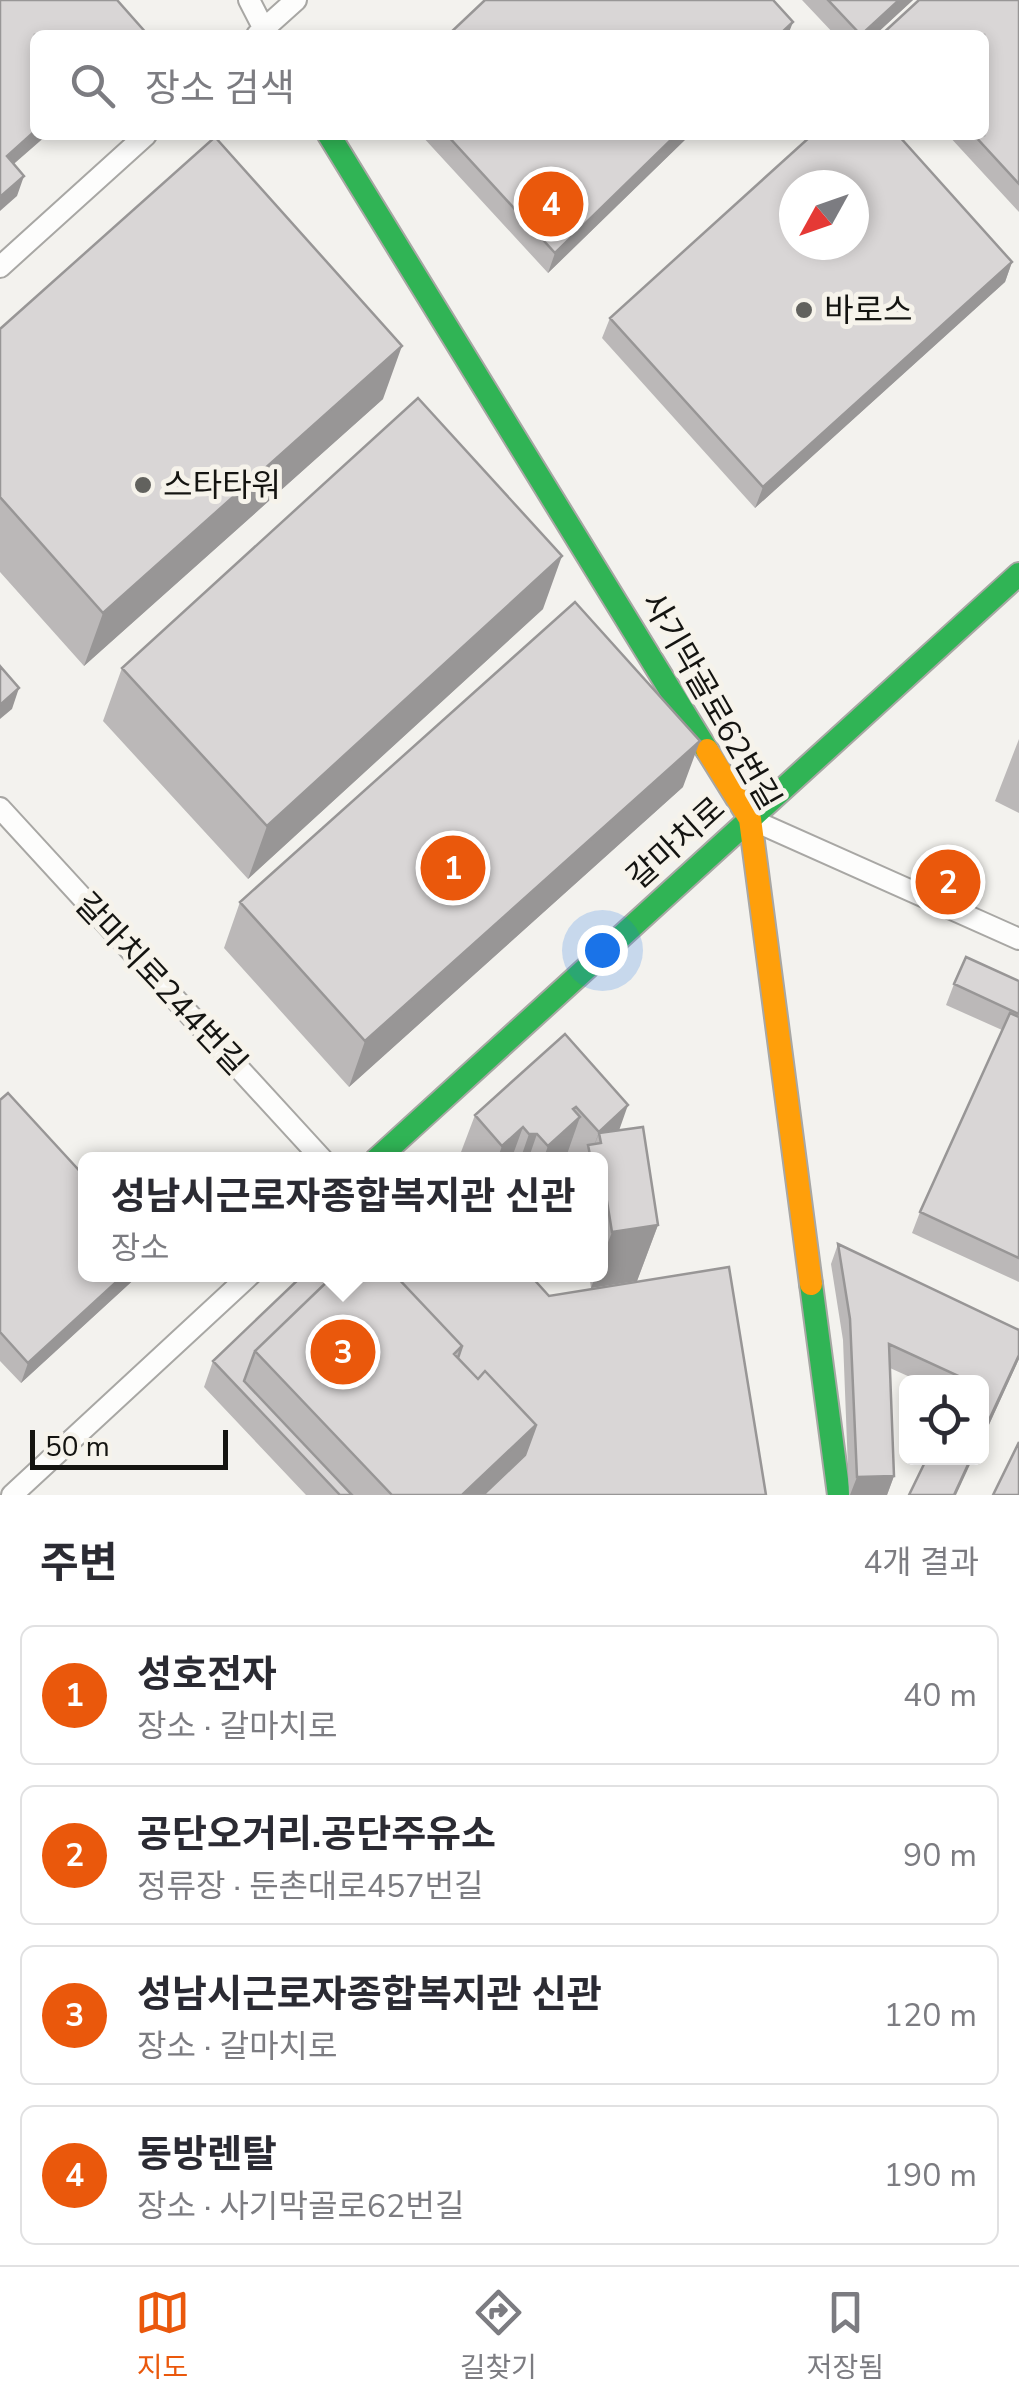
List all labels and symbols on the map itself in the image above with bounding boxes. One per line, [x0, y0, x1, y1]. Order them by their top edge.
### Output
pin: 4 [518, 166, 584, 242]
north arrow [779, 170, 869, 260]
place label: 바로스 [824, 289, 912, 332]
marker: 바로스 [793, 299, 815, 321]
place label: 스타타워 [163, 464, 281, 507]
marker: 스타타워 [132, 474, 154, 496]
street label: 사기막골로62번길 [631, 584, 791, 818]
street label: 갈마치로 [618, 788, 734, 898]
pin: 1 [420, 830, 486, 906]
pin: 2 [916, 844, 980, 920]
street label: 갈마치로244번길 [65, 884, 257, 1084]
your location [577, 925, 628, 976]
pin: 3 [310, 1314, 376, 1390]
scale bar [30, 1425, 228, 1470]

